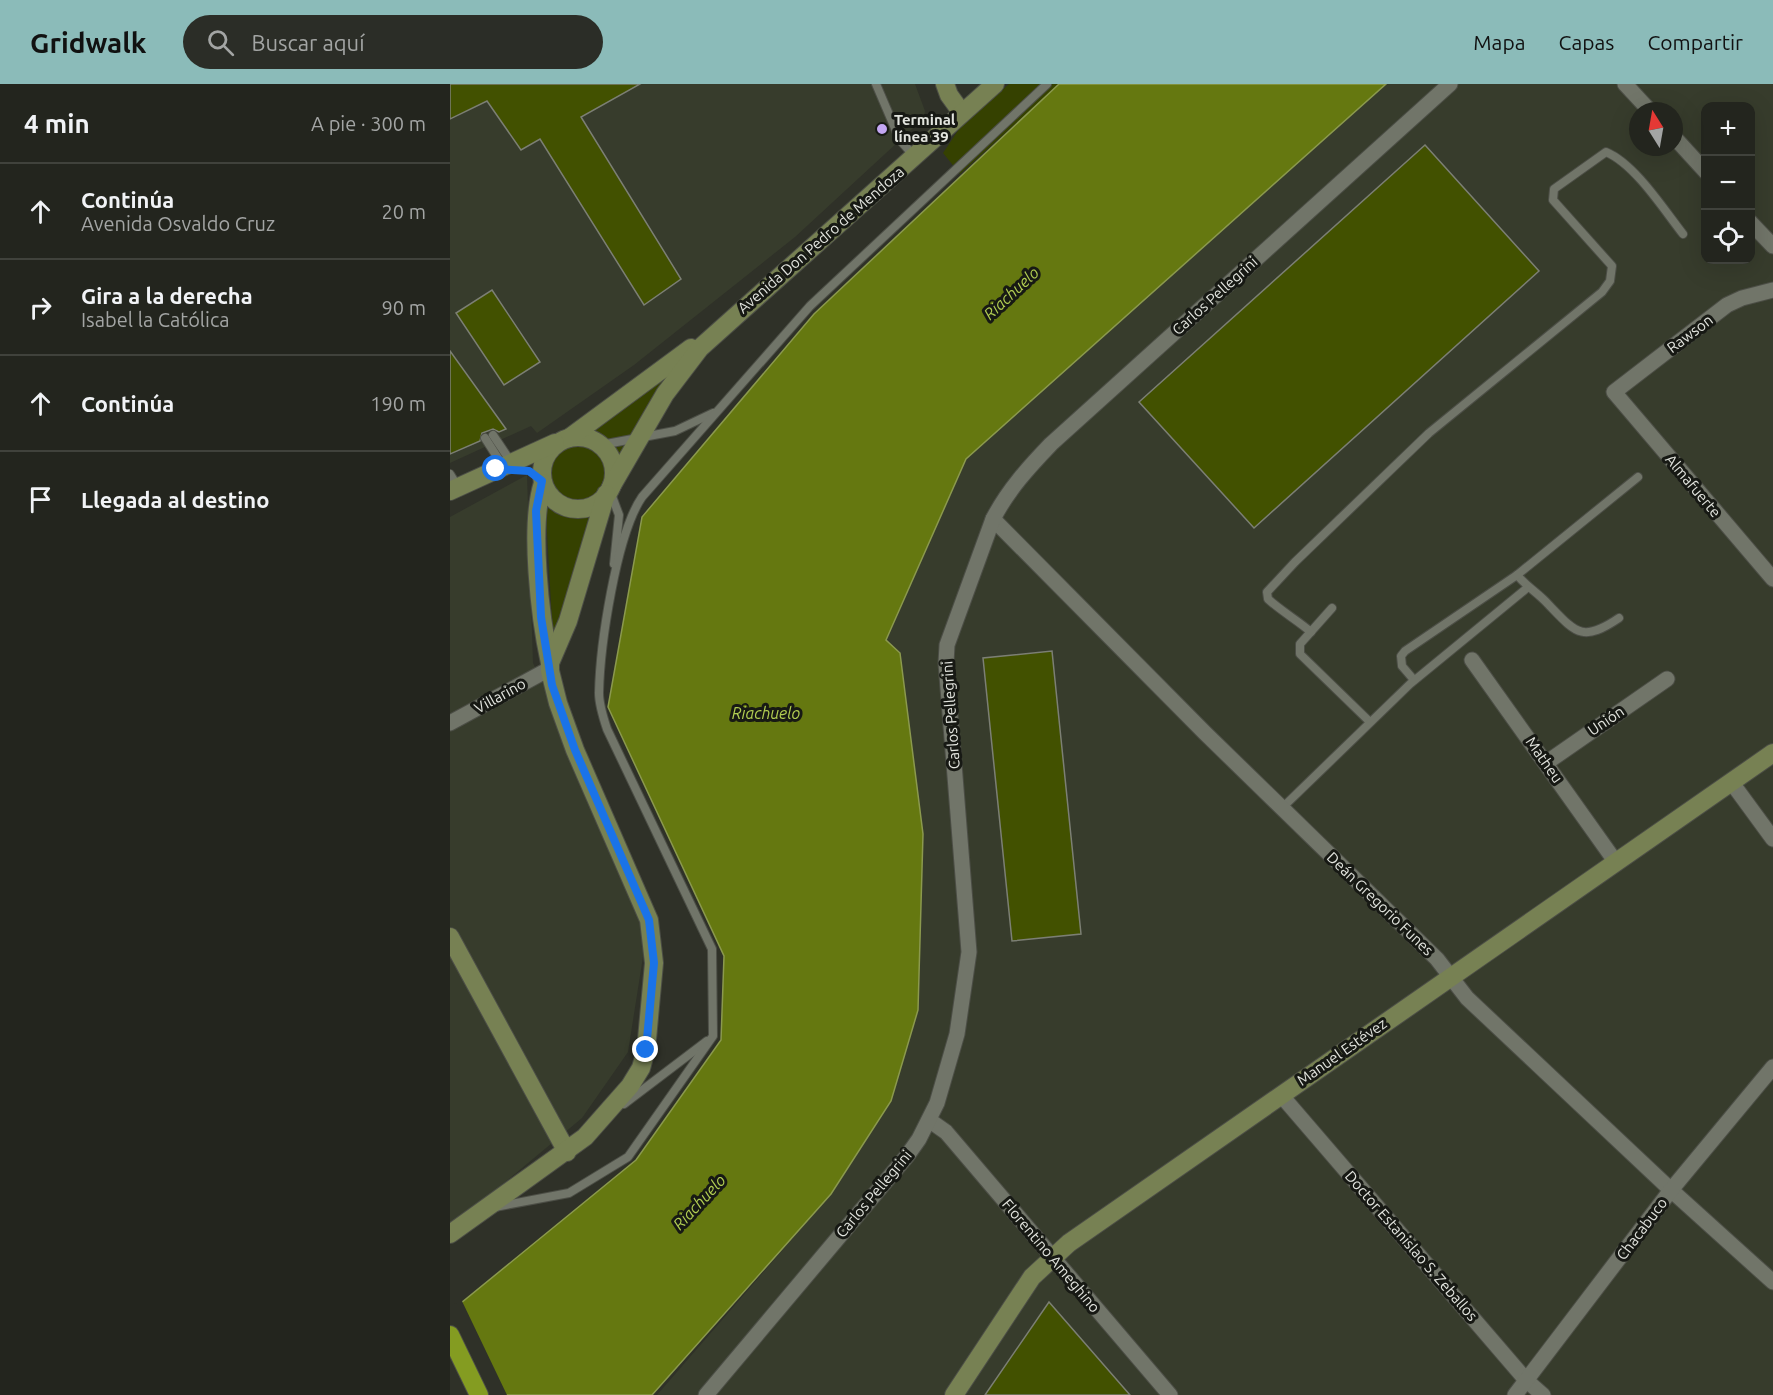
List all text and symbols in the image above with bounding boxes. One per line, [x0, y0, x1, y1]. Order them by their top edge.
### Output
search box [183, 15, 603, 69]
icon: search [204, 26, 237, 59]
text: Gridwalk [30, 27, 147, 58]
text: Buscar aquí [252, 30, 365, 55]
text: Mapa [1473, 30, 1525, 54]
text: Capas [1558, 30, 1614, 54]
text: Compartir [1647, 30, 1743, 54]
north arrow [1629, 102, 1683, 156]
map controls [1701, 102, 1755, 264]
button: + [1701, 102, 1755, 156]
text: 4 min [24, 109, 90, 138]
place label: Terminal línea 39 [894, 111, 956, 145]
text: A pie · 300 m [311, 112, 426, 135]
marker: Terminal línea 39 [875, 122, 889, 136]
button: − [1701, 156, 1755, 210]
street label: Avenida Don Pedro de Mendoza [734, 163, 907, 316]
text: Continúa [81, 187, 174, 212]
icon: ahead [24, 195, 57, 228]
text: 20 m [382, 200, 426, 223]
button: locate [1701, 210, 1755, 264]
text: Avenida Osvaldo Cruz [81, 212, 275, 235]
street label: Carlos Pellegrini [1169, 253, 1261, 338]
water label: Riachuelo [980, 263, 1042, 323]
text: Gira a la derecha [81, 283, 253, 308]
icon: right [24, 291, 57, 324]
text: 90 m [382, 296, 426, 319]
text: Isabel la Católica [81, 308, 229, 331]
street label: Rawson [1664, 311, 1716, 356]
icon: ahead [24, 387, 57, 420]
text: Continúa [81, 391, 174, 416]
text: 190 m [370, 392, 426, 415]
street label: Almafuerte [1662, 451, 1725, 521]
route start [482, 455, 508, 481]
icon: arrive [24, 483, 57, 516]
text: Llegada al destino [81, 487, 269, 512]
street label: Carlos Pellegrini [938, 660, 963, 770]
street label: Villarino [471, 675, 528, 717]
street label: Unión [1584, 702, 1627, 739]
water label: Riachuelo [732, 704, 801, 722]
street label: Matheu [1523, 734, 1566, 786]
street label: Deán Gregorio Funes [1324, 849, 1437, 959]
street label: Manuel Estévez [1294, 1014, 1390, 1089]
route end [632, 1036, 658, 1062]
street label: Carlos Pellegrini [832, 1147, 915, 1241]
street label: Doctor Estanislao S. Zeballos [1342, 1167, 1481, 1324]
water label: Riachuelo [669, 1171, 729, 1233]
street label: Chacabuco [1613, 1194, 1670, 1263]
street label: Florentino Ameghino [999, 1196, 1104, 1316]

